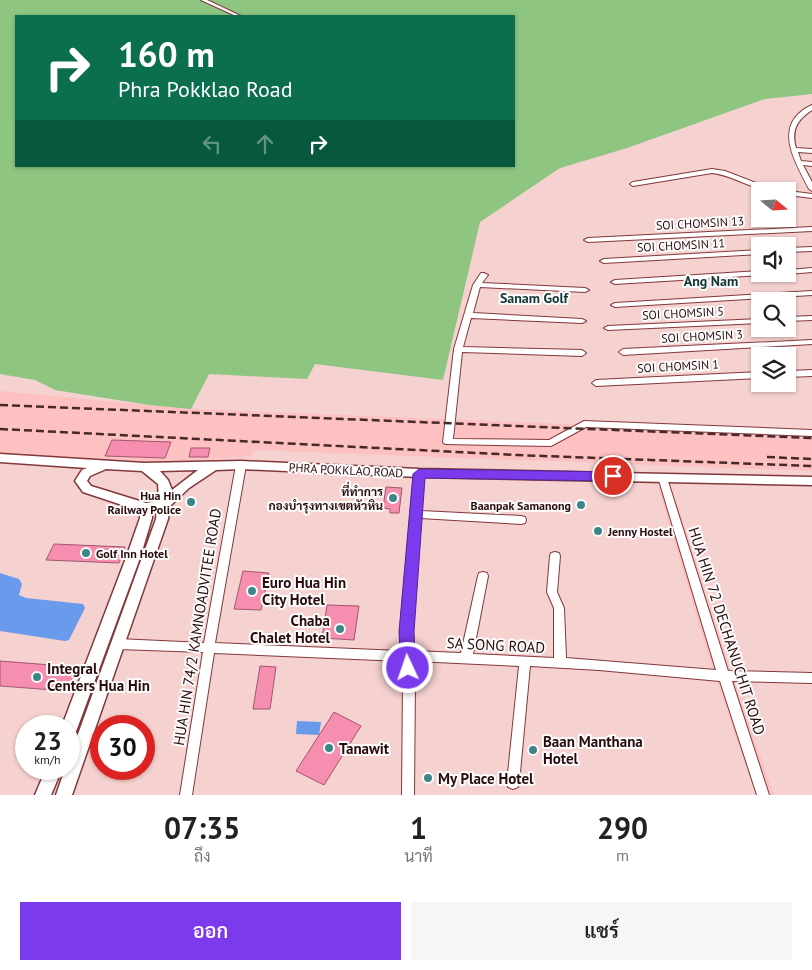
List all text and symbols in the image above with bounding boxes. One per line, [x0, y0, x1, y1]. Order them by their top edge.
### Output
text: 160 m [118, 31, 215, 77]
icon: right [35, 35, 100, 100]
text: Phra Pokklao Road [118, 75, 293, 103]
icon: left [198, 130, 226, 158]
icon: ahead [251, 130, 279, 158]
icon: right [304, 130, 332, 158]
north arrow [751, 182, 796, 228]
map controls [751, 182, 796, 392]
street label: SOI CHOMSIN 13 [656, 213, 744, 233]
street label: SOI CHOMSIN 11 [637, 235, 725, 255]
button: sound [751, 237, 796, 282]
district label: Ang Nam [684, 272, 738, 290]
district label: Sanam Golf [500, 289, 570, 307]
button: search [751, 292, 796, 337]
street label: SOI CHOMSIN 5 [642, 303, 724, 323]
street label: SOI CHOMSIN 3 [661, 326, 743, 346]
button: layers [751, 347, 796, 392]
street label: SOI CHOMSIN 1 [637, 356, 719, 376]
pin [592, 455, 634, 497]
street label: PHRA POKKLAO ROAD [288, 460, 404, 480]
icon: arrive [599, 462, 627, 490]
place label: ที่ทำการ กองบำรุงทางเขตหัวหิน [268, 481, 383, 514]
place label: Hua Hin Railway Police [107, 488, 181, 517]
marker: ที่ทำการ กองบำรุงทางเขตหัวหิน [387, 492, 399, 504]
marker: Hua Hin Railway Police [185, 496, 197, 508]
place label: Baanpak Samanong [471, 498, 571, 513]
marker: Baanpak Samanong [575, 499, 587, 511]
street label: HUA HIN 74/2 KAMNOADVITEE ROAD [169, 507, 225, 747]
place label: Jenny Hostel [607, 524, 673, 539]
marker: Jenny Hostel [592, 525, 604, 537]
street label: HUA HIN 72 DECHANUCHIT ROAD [684, 525, 770, 737]
place label: Golf Inn Hotel [96, 546, 168, 561]
marker: Golf Inn Hotel [80, 547, 92, 559]
place label: Euro Hua Hin City Hotel [262, 573, 346, 609]
marker: Euro Hua Hin City Hotel [246, 585, 258, 597]
place label: Chaba Chalet Hotel [250, 611, 331, 647]
marker: Chaba Chalet Hotel [334, 623, 346, 635]
street label: SA SONG ROAD [446, 633, 546, 657]
position arrow [381, 641, 433, 693]
place label: Integral Centers Hua Hin [47, 659, 150, 695]
marker: Integral Centers Hua Hin [31, 671, 43, 683]
speed limit sign: 30 [90, 715, 155, 780]
text: 23 [33, 725, 62, 757]
place label: Baan Manthana Hotel [543, 732, 643, 768]
place label: Tanawit [339, 739, 390, 758]
marker: Tanawit [323, 742, 335, 754]
marker: Baan Manthana Hotel [527, 744, 539, 756]
text: km/h [34, 752, 61, 767]
place label: My Place Hotel [438, 769, 534, 788]
marker: My Place Hotel [422, 772, 434, 784]
text: 07:35 [164, 808, 240, 847]
text: 1 [410, 808, 427, 847]
text: 290 [597, 808, 648, 847]
text: m [616, 845, 629, 865]
text: ถึง [194, 846, 210, 866]
text: นาที [404, 846, 433, 866]
button: ออก [20, 902, 401, 960]
button: แชร์ [411, 902, 792, 960]

